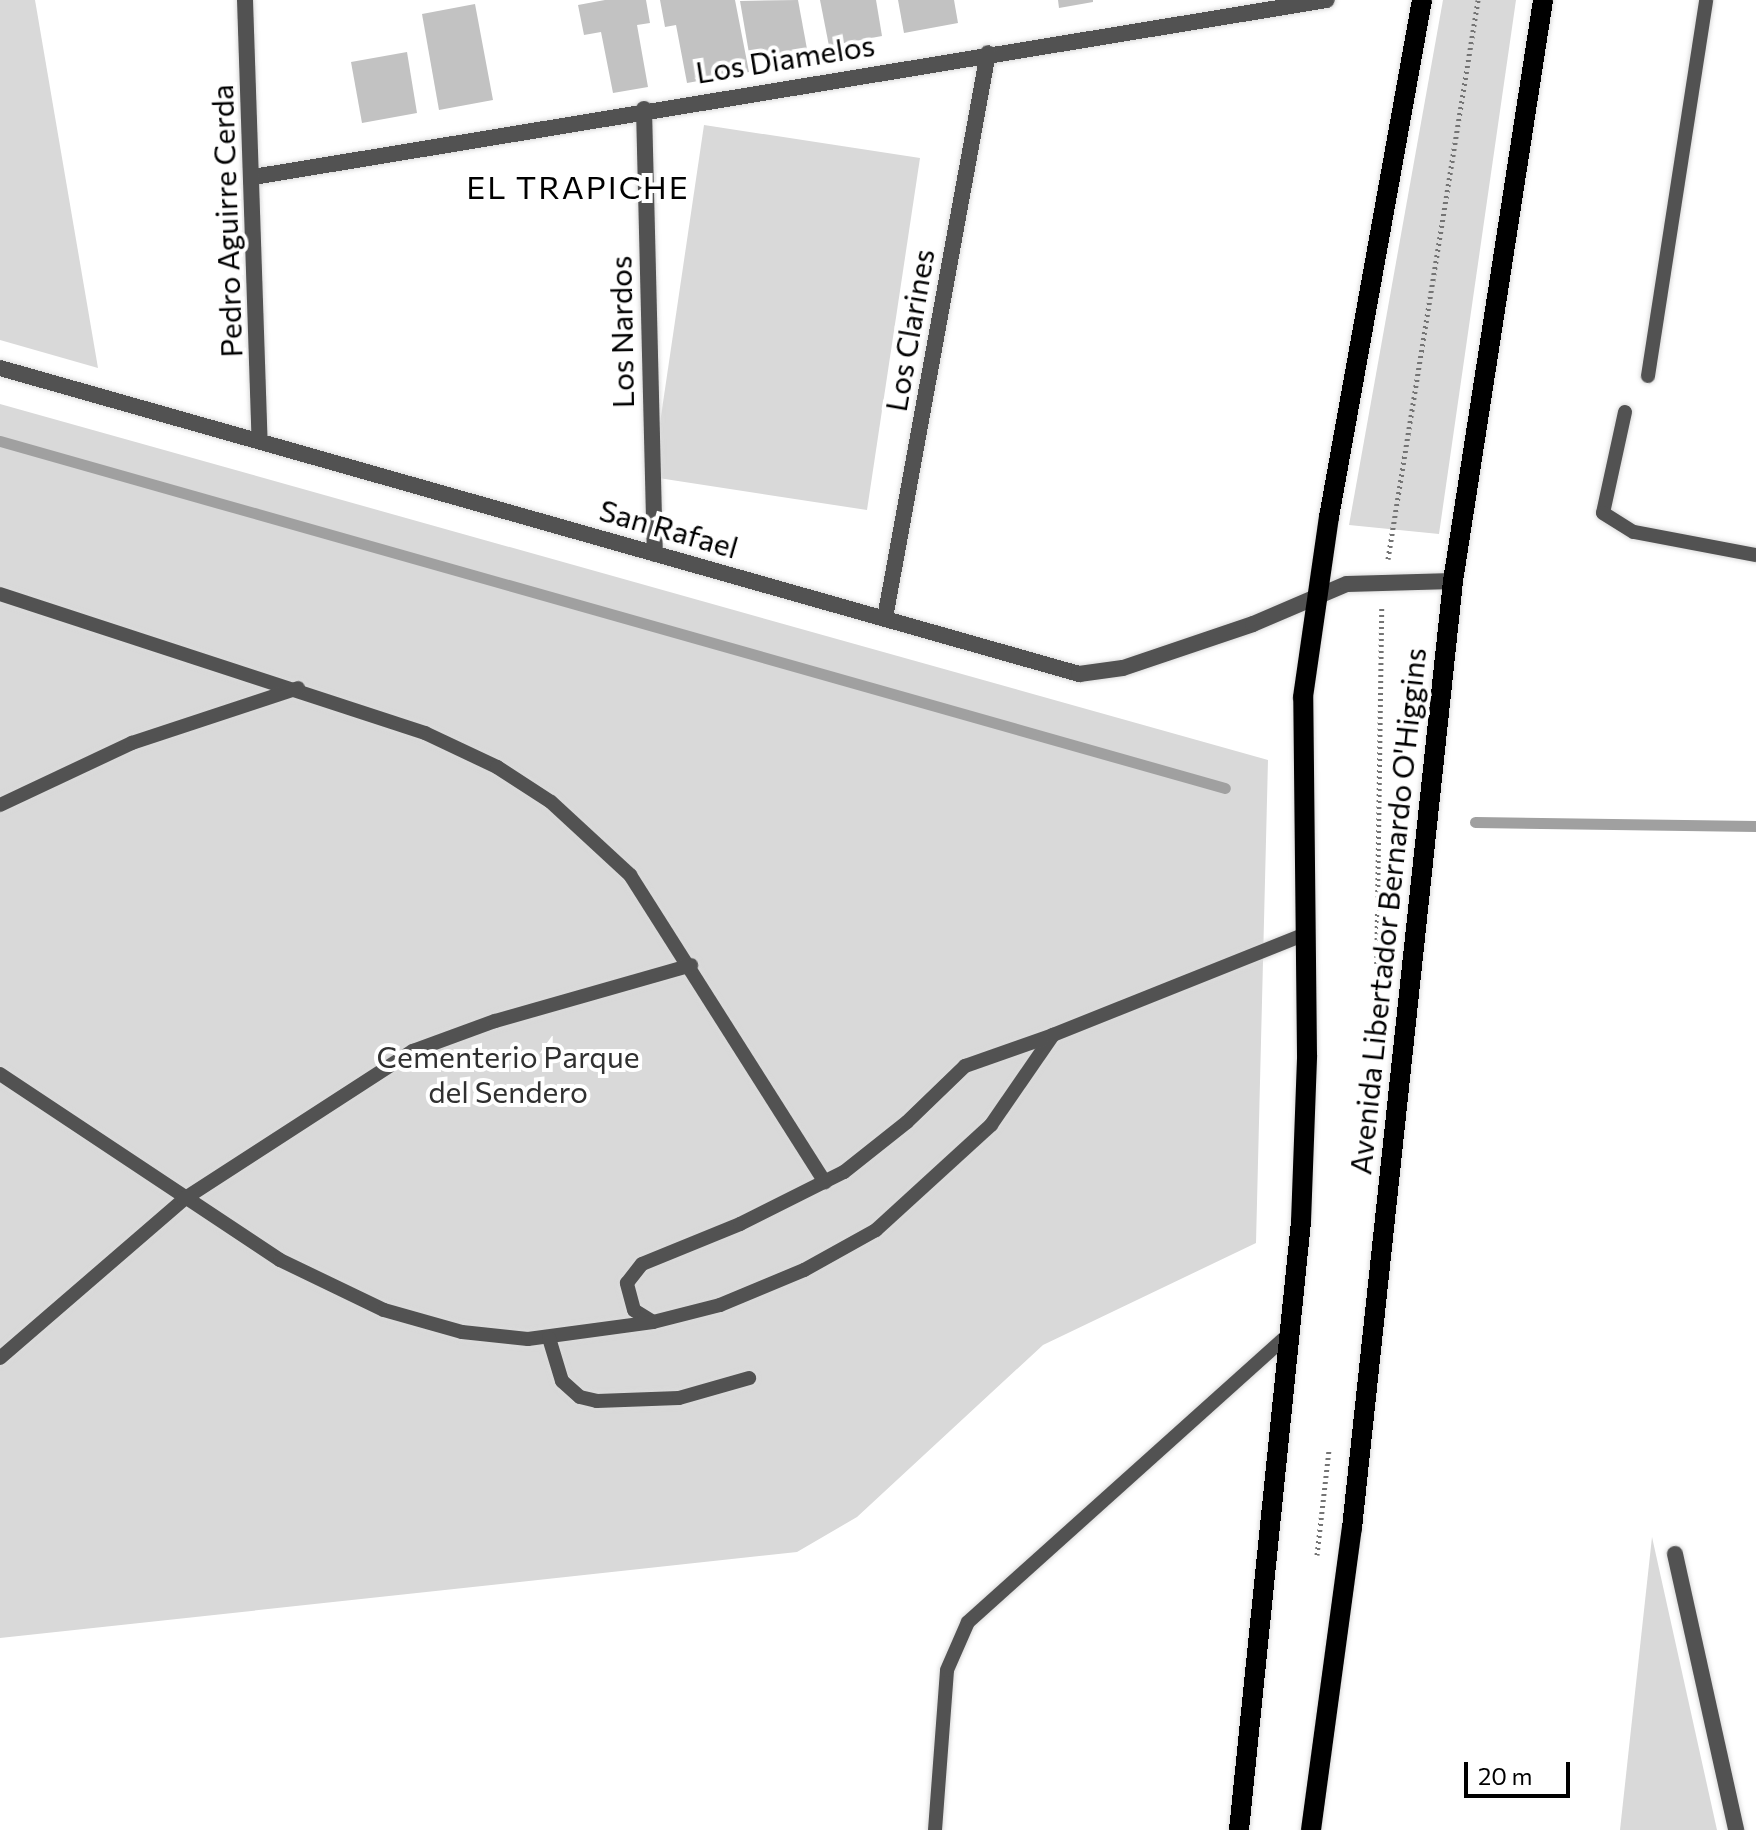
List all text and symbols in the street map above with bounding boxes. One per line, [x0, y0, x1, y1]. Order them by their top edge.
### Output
street label: Los Diamelos [693, 26, 877, 90]
street label: Pedro Aguirre Cerda [203, 84, 249, 358]
district label: EL TRAPICHE [466, 167, 690, 205]
street label: Los Clarines [877, 246, 941, 414]
street label: Los Nardos [602, 255, 640, 409]
street label: San Rafael [595, 491, 743, 565]
street label: Avenida Libertador Bernardo O'Higgins [1341, 646, 1433, 1176]
park label: Cementerio Parque del Sendero [377, 1038, 639, 1108]
scale bar [1468, 1746, 1574, 1796]
text: 20 m [1478, 1761, 1532, 1790]

